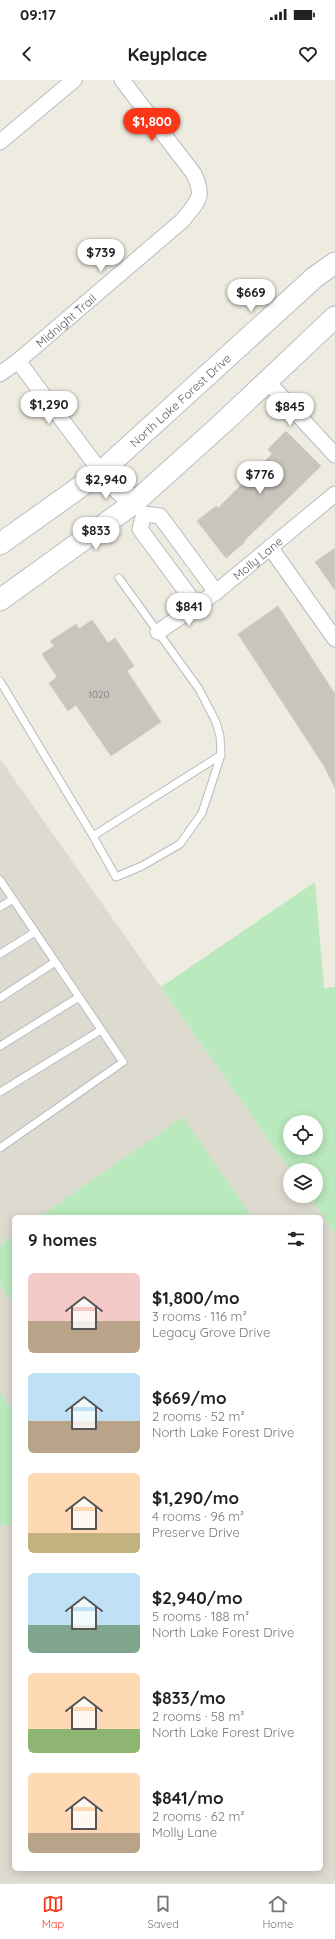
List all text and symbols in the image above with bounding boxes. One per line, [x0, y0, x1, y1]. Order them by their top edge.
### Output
text: 09:17 [20, 5, 56, 24]
icon: back [16, 43, 38, 65]
text: Keyplace [128, 43, 207, 66]
icon: heart [297, 43, 319, 65]
pin: $1,800 [119, 108, 185, 142]
text: $1,800 [132, 113, 172, 129]
pin: $739 [77, 239, 125, 273]
text: $739 [86, 244, 116, 260]
pin: $669 [227, 279, 275, 313]
text: $669 [236, 284, 266, 300]
street label: Midnight Trail [32, 290, 99, 350]
street label: North Lake Forest Drive [126, 350, 234, 450]
pin: $1,290 [16, 391, 82, 425]
pin: $845 [266, 393, 314, 427]
text: $1,290 [29, 396, 69, 412]
text: $845 [275, 398, 305, 414]
pin: $776 [236, 461, 284, 495]
pin: $2,940 [73, 466, 139, 500]
text: $776 [246, 466, 274, 482]
text: $2,940 [85, 471, 127, 487]
pin: $833 [72, 517, 120, 551]
text: $833 [82, 522, 110, 538]
street label: Molly Lane [229, 533, 285, 583]
pin: $841 [165, 593, 213, 627]
text: $841 [175, 598, 203, 614]
house number: 1020 [88, 688, 110, 701]
map controls [283, 1115, 323, 1203]
button: locate [283, 1115, 323, 1155]
button: layers [283, 1163, 323, 1203]
icon: filters [285, 1228, 307, 1250]
text: 9 homes [28, 1229, 97, 1250]
text: $1,800/mo [152, 1287, 240, 1308]
icon: home [60, 1289, 108, 1337]
text: 3 rooms · 116 m² [152, 1308, 247, 1324]
text: Legacy Grove Drive [152, 1324, 270, 1340]
text: $669/mo [152, 1387, 227, 1408]
icon: home [60, 1389, 108, 1437]
text: 2 rooms · 52 m² [152, 1408, 245, 1424]
text: North Lake Forest Drive [152, 1424, 294, 1440]
text: $1,290/mo [152, 1487, 239, 1508]
icon: home [60, 1489, 108, 1537]
text: 4 rooms · 96 m² [152, 1508, 244, 1524]
text: Preserve Drive [152, 1524, 240, 1540]
text: $2,940/mo [152, 1587, 243, 1608]
icon: home [60, 1589, 108, 1637]
text: 5 rooms · 188 m² [152, 1608, 249, 1624]
text: North Lake Forest Drive [152, 1624, 294, 1640]
text: $833/mo [152, 1687, 226, 1708]
icon: home [60, 1689, 108, 1737]
text: 2 rooms · 58 m² [152, 1708, 244, 1724]
text: North Lake Forest Drive [152, 1724, 294, 1740]
text: $841/mo [152, 1787, 224, 1808]
icon: home [60, 1789, 108, 1837]
text: 2 rooms · 62 m² [152, 1808, 244, 1824]
text: Molly Lane [152, 1824, 217, 1840]
tab: Map [42, 1893, 64, 1931]
tab: Saved [148, 1893, 179, 1931]
tab: Home [262, 1893, 293, 1931]

